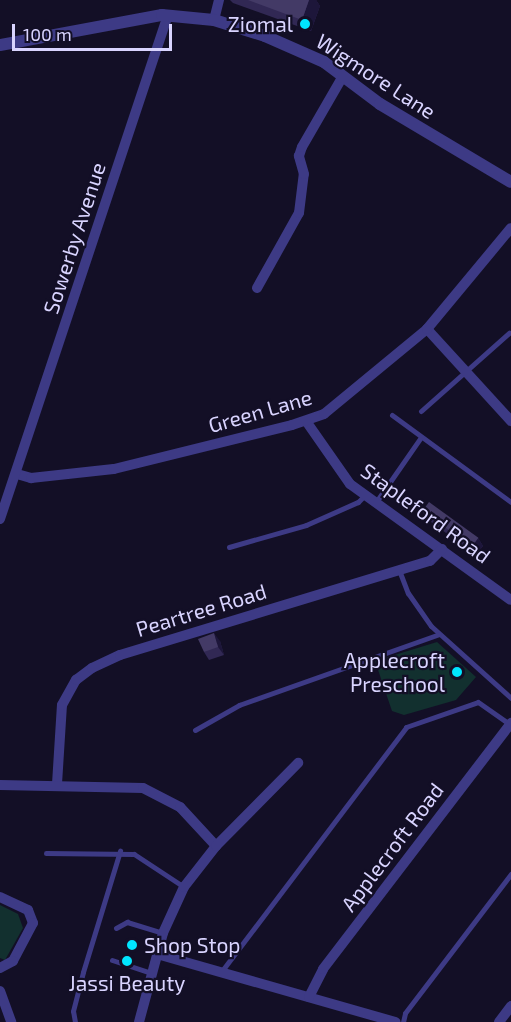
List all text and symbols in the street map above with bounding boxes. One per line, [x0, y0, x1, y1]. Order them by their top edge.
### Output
place label: Ziomal [228, 11, 293, 37]
scale bar [15, 12, 176, 50]
marker: Ziomal [298, 17, 312, 31]
text: 100 m [23, 23, 72, 45]
street label: Wigmore Lane [312, 28, 440, 124]
street label: Sowerby Avenue [38, 159, 110, 317]
street label: Green Lane [205, 384, 315, 438]
street label: Stapleford Road [356, 458, 496, 568]
street label: Peartree Road [133, 578, 269, 642]
place label: Applecroft Preschool [344, 647, 445, 697]
marker: Applecroft Preschool [450, 665, 464, 679]
street label: Applecroft Road [336, 778, 448, 916]
place label: Shop Stop [144, 932, 241, 958]
marker: Shop Stop [125, 938, 139, 952]
marker: Jassi Beauty [120, 954, 134, 968]
place label: Jassi Beauty [69, 970, 185, 996]

